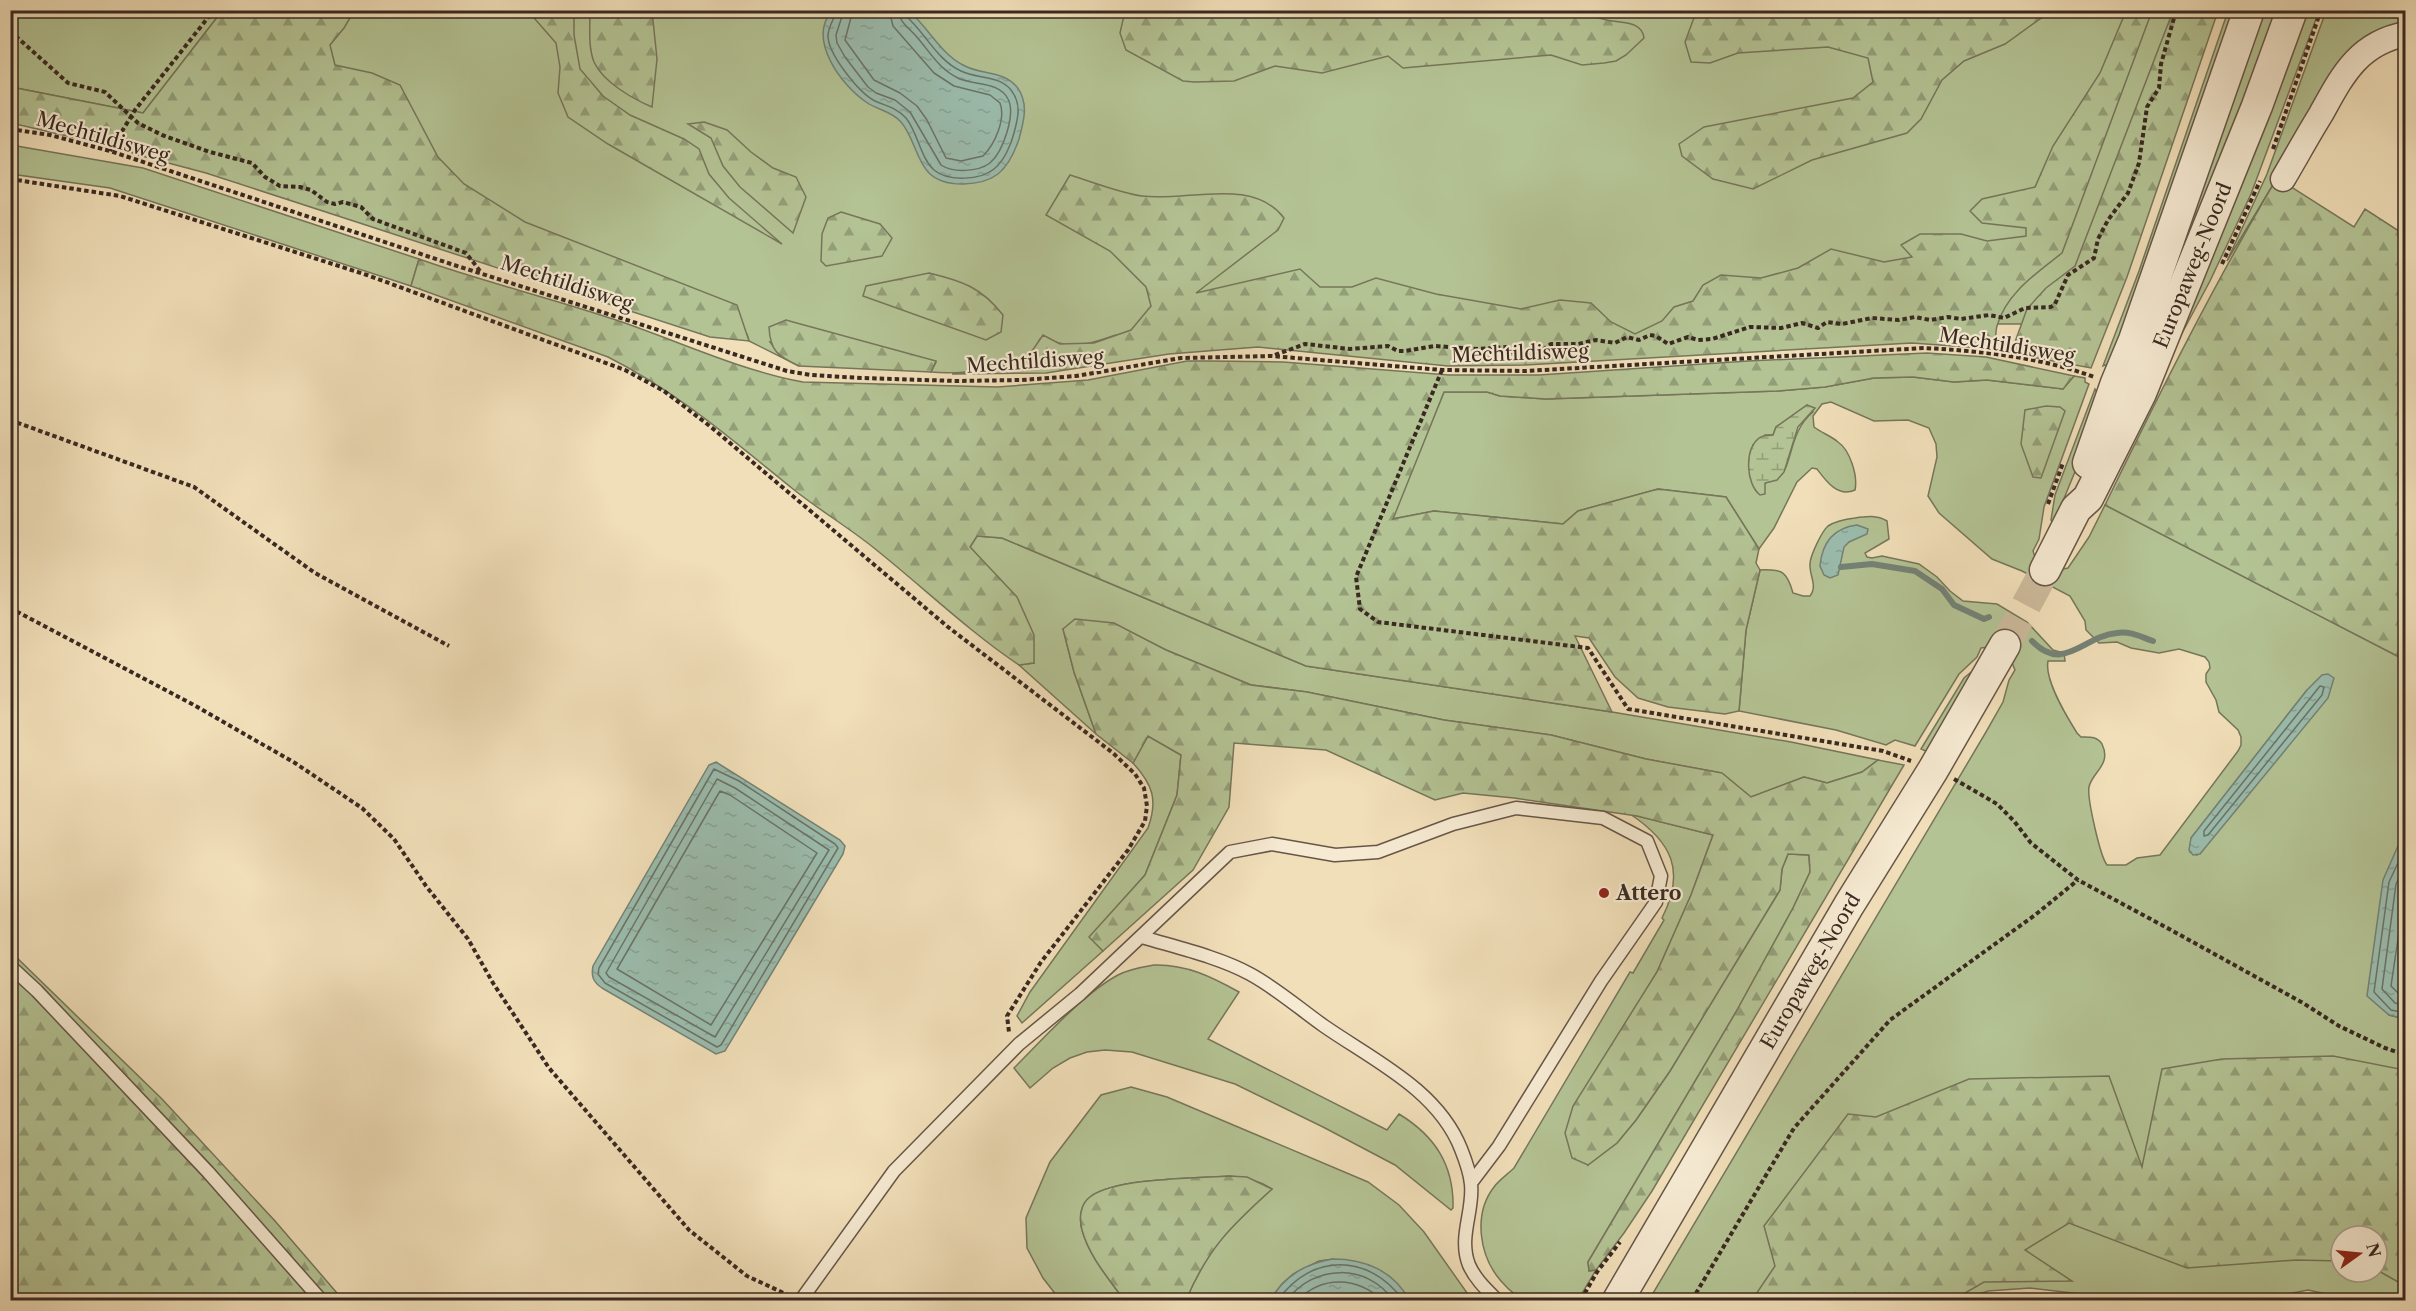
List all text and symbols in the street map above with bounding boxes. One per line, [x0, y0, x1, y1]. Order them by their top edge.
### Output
street label: Mechtildisweg [34, 106, 173, 168]
street label: Europaweg-Noord [2148, 179, 2237, 352]
street label: Mechtildisweg [498, 250, 637, 316]
street label: Mechtildisweg [1937, 322, 2077, 368]
street label: Mechtildisweg [1451, 339, 1590, 367]
street label: Mechtildisweg [965, 344, 1105, 378]
place label: Attero [1615, 881, 1682, 905]
marker: Attero [1597, 886, 1611, 900]
street label: Europaweg-Noord [1755, 889, 1865, 1053]
north arrow [2329, 1224, 2389, 1284]
text: N [2362, 1241, 2385, 1260]

